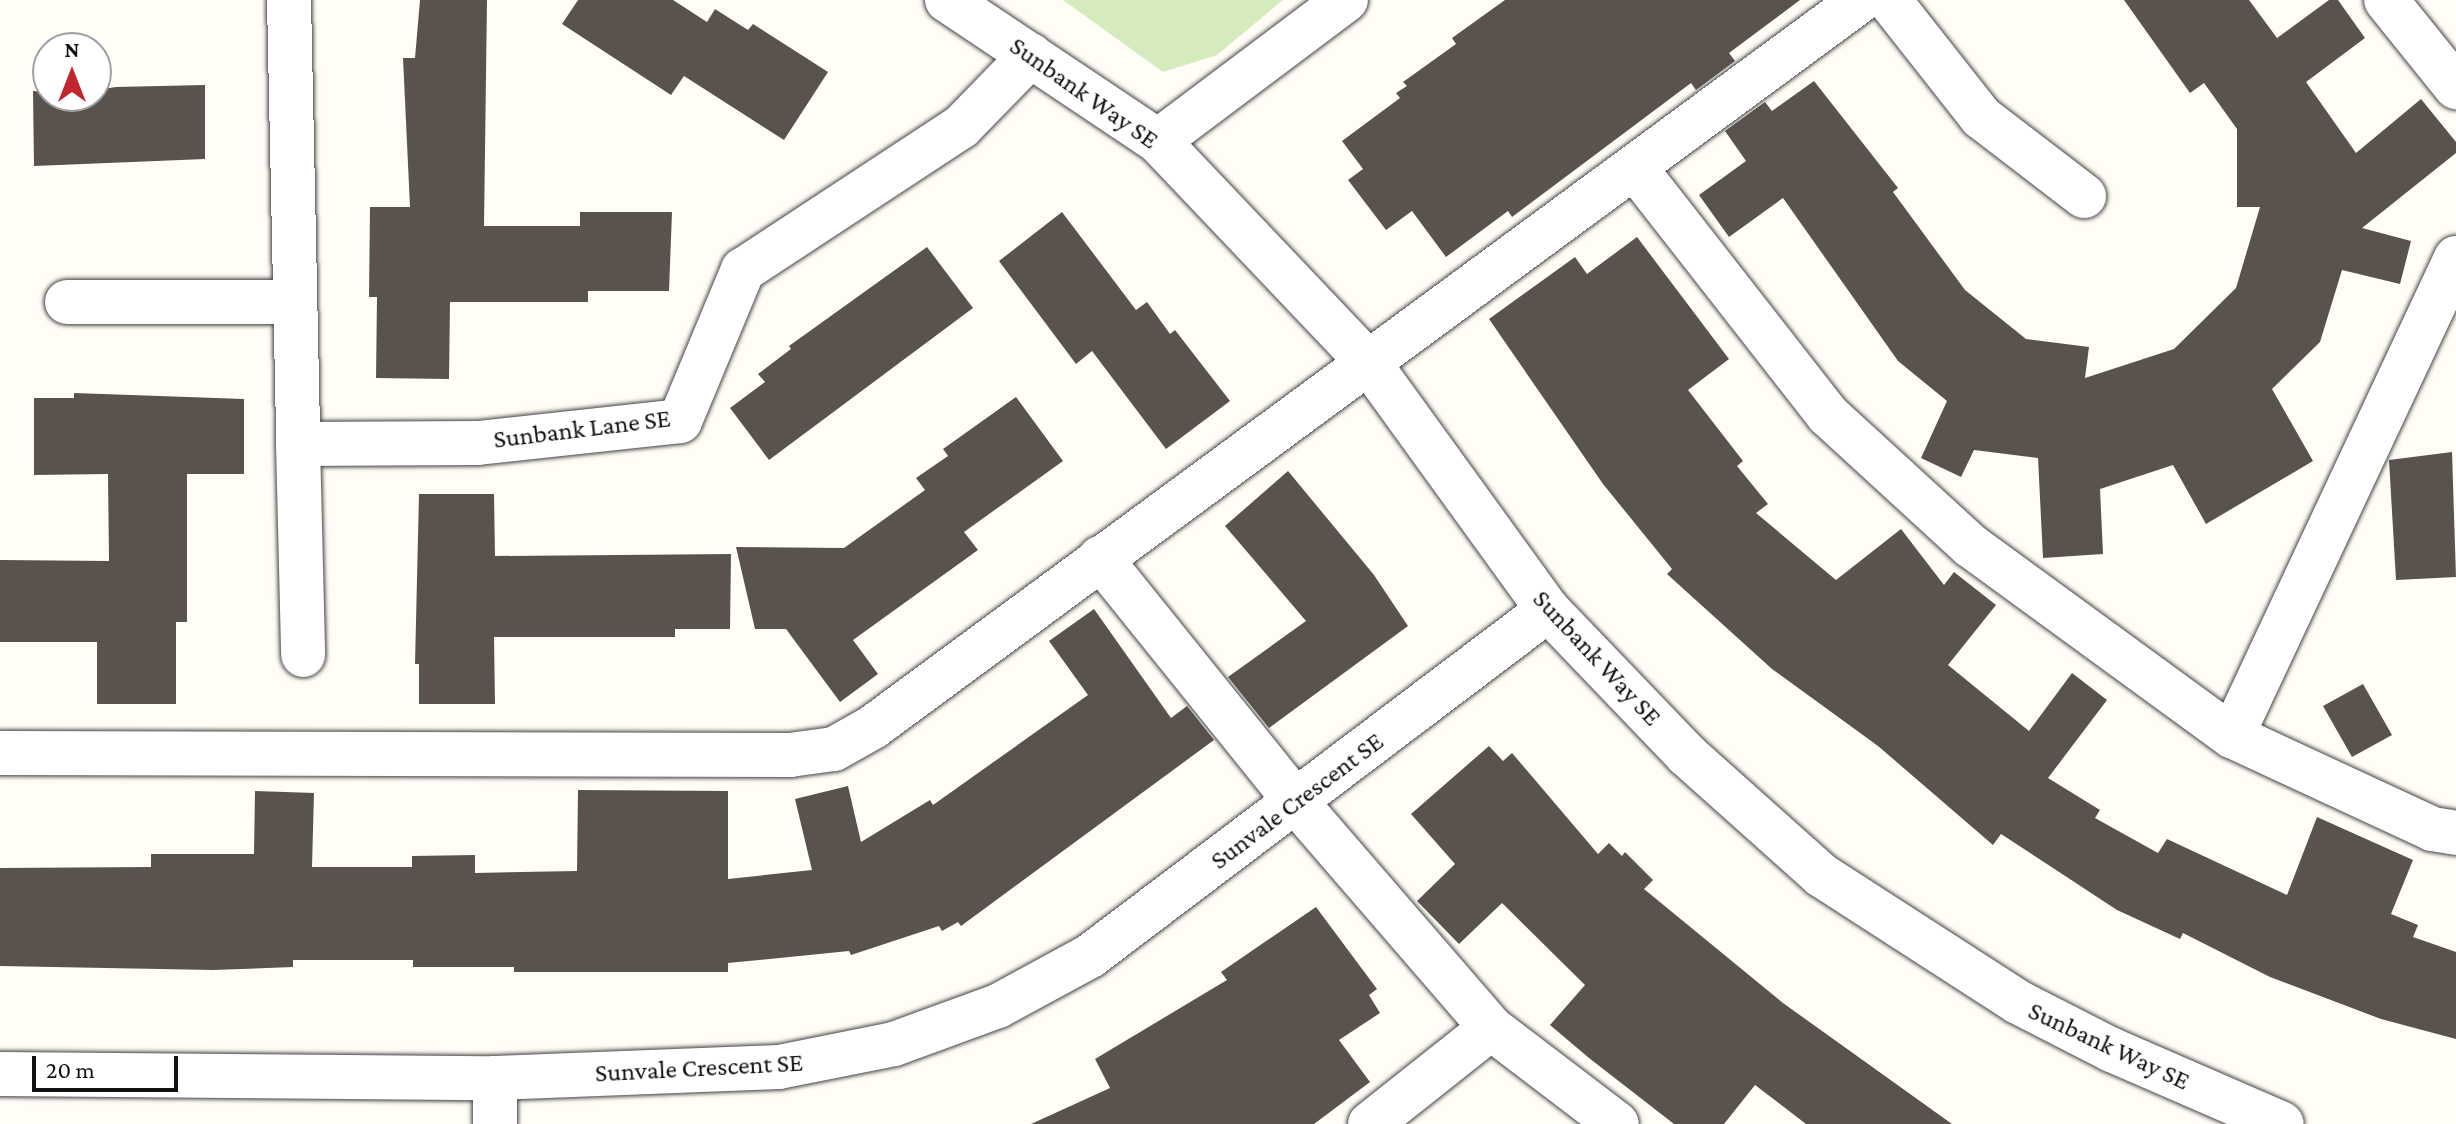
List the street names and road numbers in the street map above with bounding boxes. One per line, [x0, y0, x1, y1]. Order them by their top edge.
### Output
street label: Sunbank Way SE [1004, 30, 1164, 156]
street label: Sunbank Lane SE [492, 403, 672, 455]
street label: Sunbank Way SE [1526, 584, 1668, 732]
street label: Sunvale Crescent SE [1204, 726, 1390, 876]
street label: Sunbank Way SE [2023, 995, 2195, 1097]
street label: Sunvale Crescent SE [594, 1047, 804, 1089]

